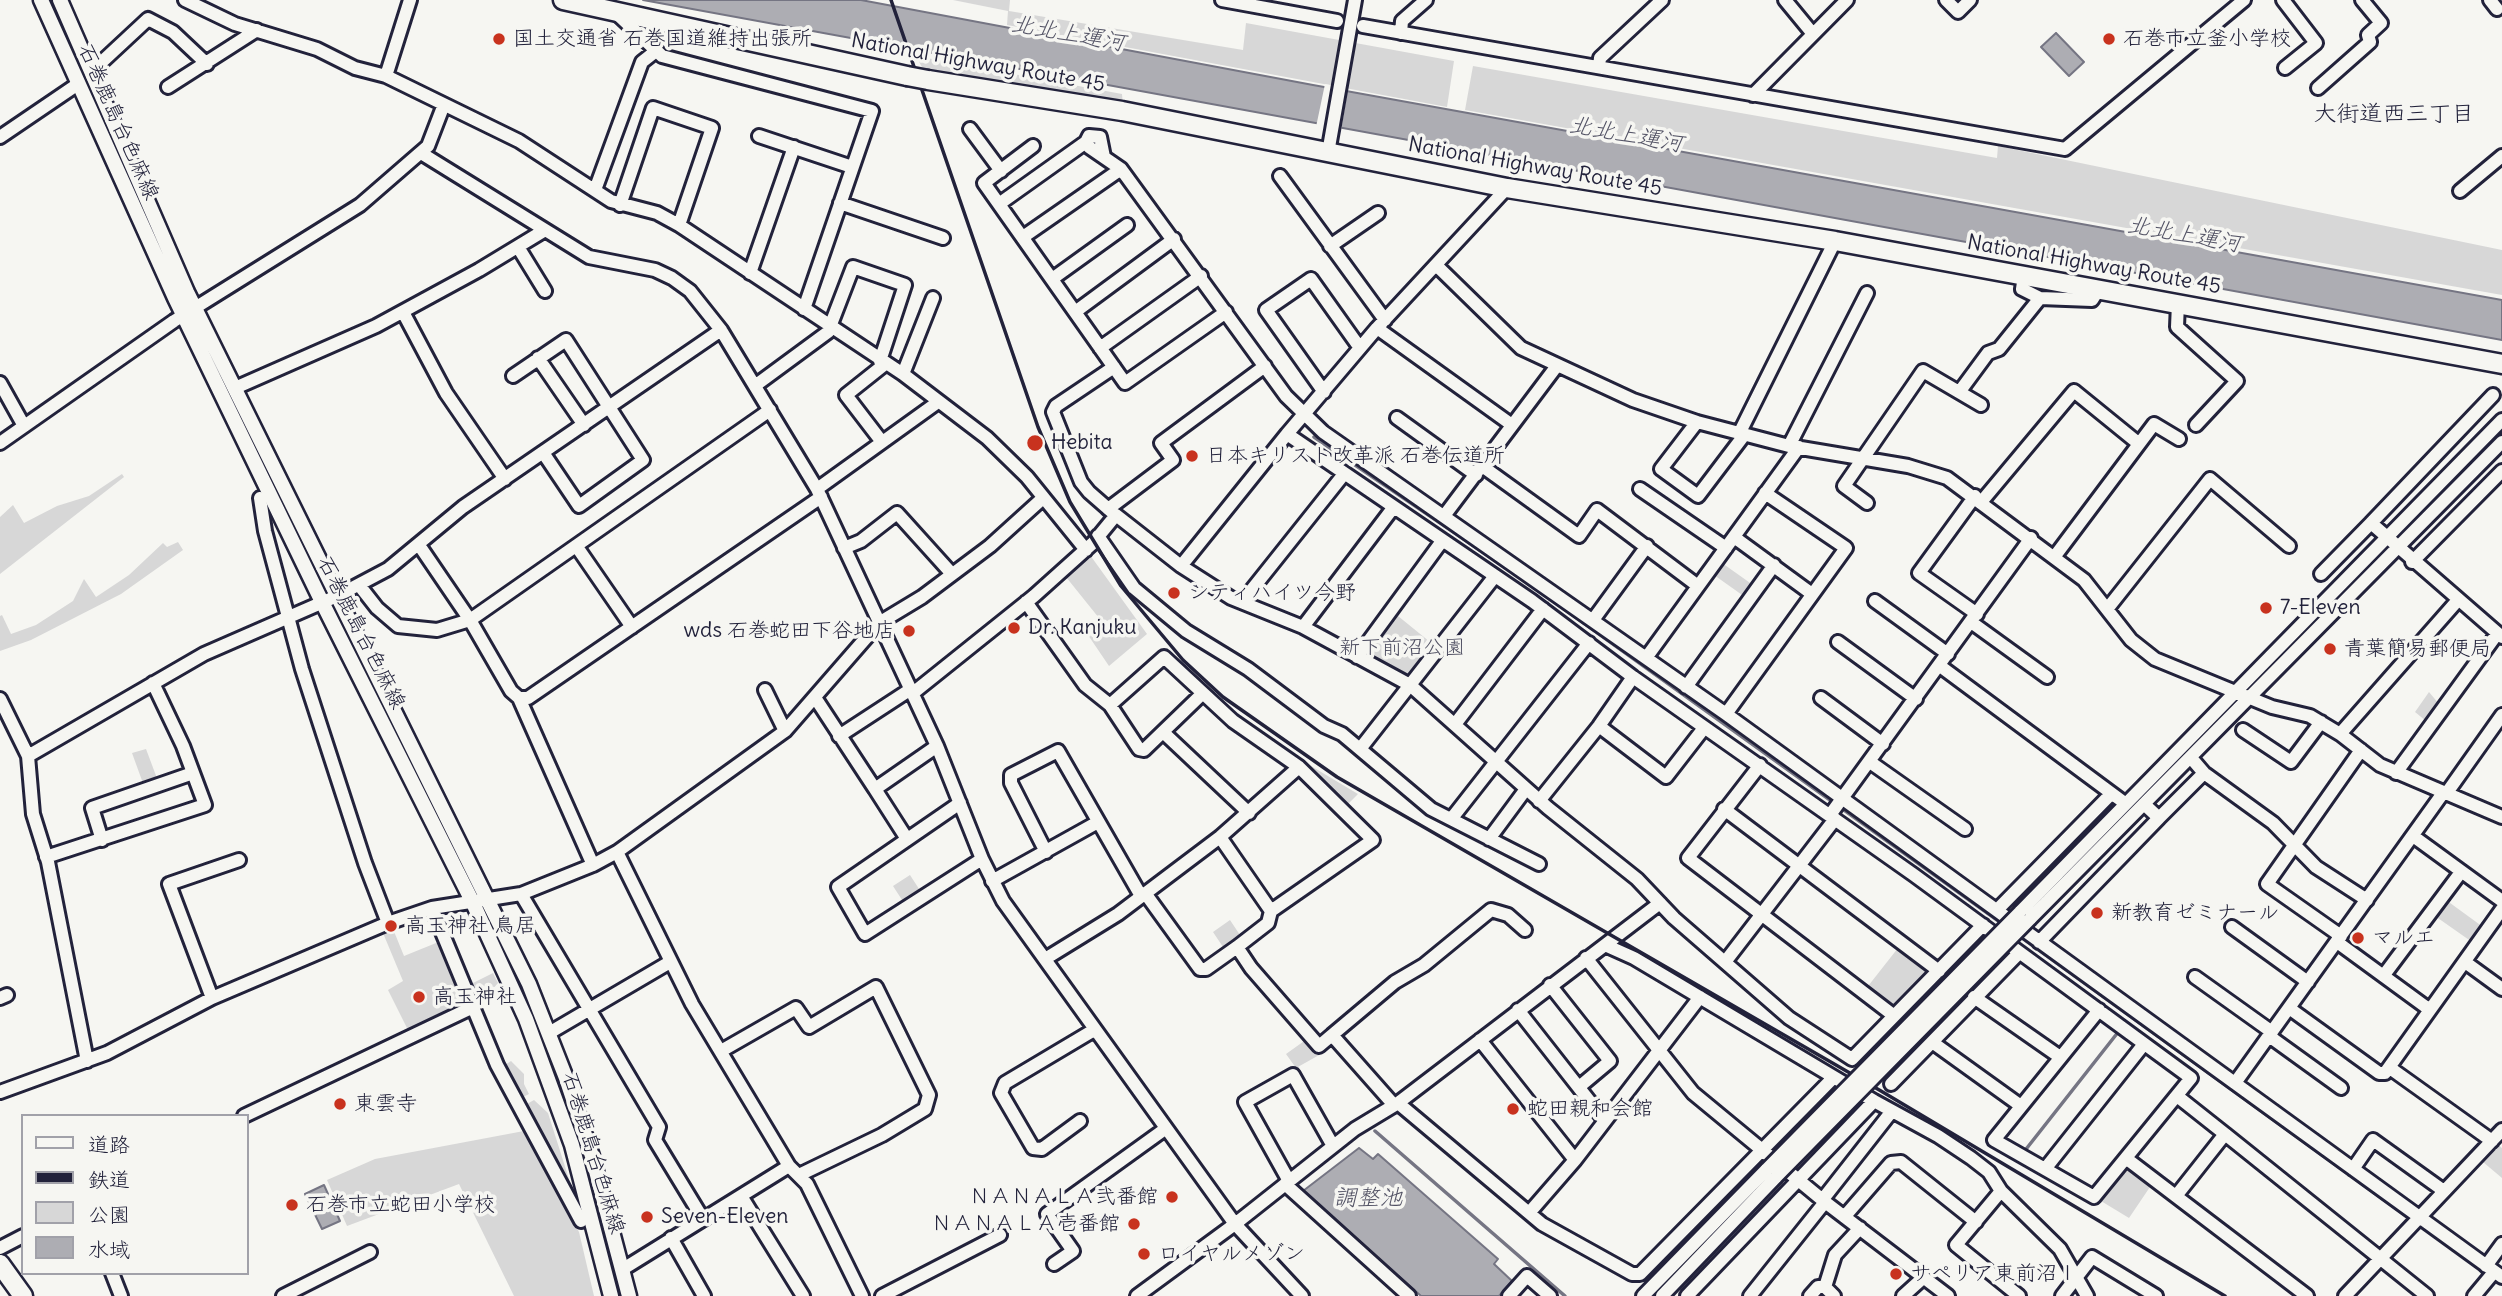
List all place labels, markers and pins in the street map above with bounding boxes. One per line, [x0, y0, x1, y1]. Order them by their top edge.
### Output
place label: 国土交通省 石巻国道維持出張所 [513, 26, 812, 52]
place label: 石巻市立釜小学校 [2123, 26, 2291, 52]
marker: 国土交通省 石巻国道維持出張所 [491, 31, 507, 47]
marker: 石巻市立釜小学校 [2101, 31, 2117, 47]
place label: Hebita [1051, 430, 1113, 456]
marker: Hebita [1025, 433, 1045, 453]
place label: 日本キリスト改革派 石巻伝道所 [1206, 443, 1505, 469]
marker: 日本キリスト改革派 石巻伝道所 [1184, 448, 1200, 464]
place label: シティハイツ今野 [1188, 580, 1356, 606]
marker: シティハイツ今野 [1166, 585, 1182, 601]
place label: 7-Eleven [2280, 595, 2361, 621]
marker: 7-Eleven [2258, 600, 2274, 616]
place label: Dr. Kanjuku [1028, 615, 1137, 641]
place label: wds 石巻蛇田下谷地店 [684, 618, 895, 644]
marker: Dr. Kanjuku [1006, 620, 1022, 636]
marker: wds 石巻蛇田下谷地店 [901, 623, 917, 639]
place label: 青葉簡易郵便局 [2344, 636, 2491, 662]
marker: 青葉簡易郵便局 [2322, 641, 2338, 657]
place label: 新教育ゼミナール [2111, 900, 2279, 926]
marker: 新教育ゼミナール [2089, 905, 2105, 921]
place label: 高玉神社 鳥居 [405, 913, 536, 939]
marker: 高玉神社 鳥居 [383, 918, 399, 934]
place label: マルエ [2372, 925, 2435, 951]
marker: マルエ [2350, 930, 2366, 946]
place label: 高玉神社 [433, 984, 517, 1010]
marker: 高玉神社 [411, 989, 427, 1005]
place label: 東雲寺 [354, 1091, 417, 1117]
marker: 東雲寺 [332, 1096, 348, 1112]
place label: 蛇田親和会館 [1527, 1096, 1653, 1122]
marker: 蛇田親和会館 [1505, 1101, 1521, 1117]
place label: ＮＡＮＡＬＡ弐番館 [969, 1184, 1158, 1210]
marker: ＮＡＮＡＬＡ弐番館 [1164, 1189, 1180, 1205]
place label: 石巻市立蛇田小学校 [306, 1192, 495, 1218]
marker: 石巻市立蛇田小学校 [284, 1197, 300, 1213]
place label: Seven-Eleven [661, 1204, 788, 1230]
marker: Seven-Eleven [639, 1209, 655, 1225]
place label: ＮＡＮＡＬＡ壱番館 [931, 1211, 1120, 1237]
marker: ＮＡＮＡＬＡ壱番館 [1126, 1216, 1142, 1232]
place label: ロイヤルメゾン [1158, 1241, 1305, 1267]
marker: ロイヤルメゾン [1136, 1246, 1152, 1262]
place label: サペリア東前沼Ⅰ [1910, 1261, 2078, 1287]
marker: サペリア東前沼Ⅰ [1888, 1266, 1904, 1282]

